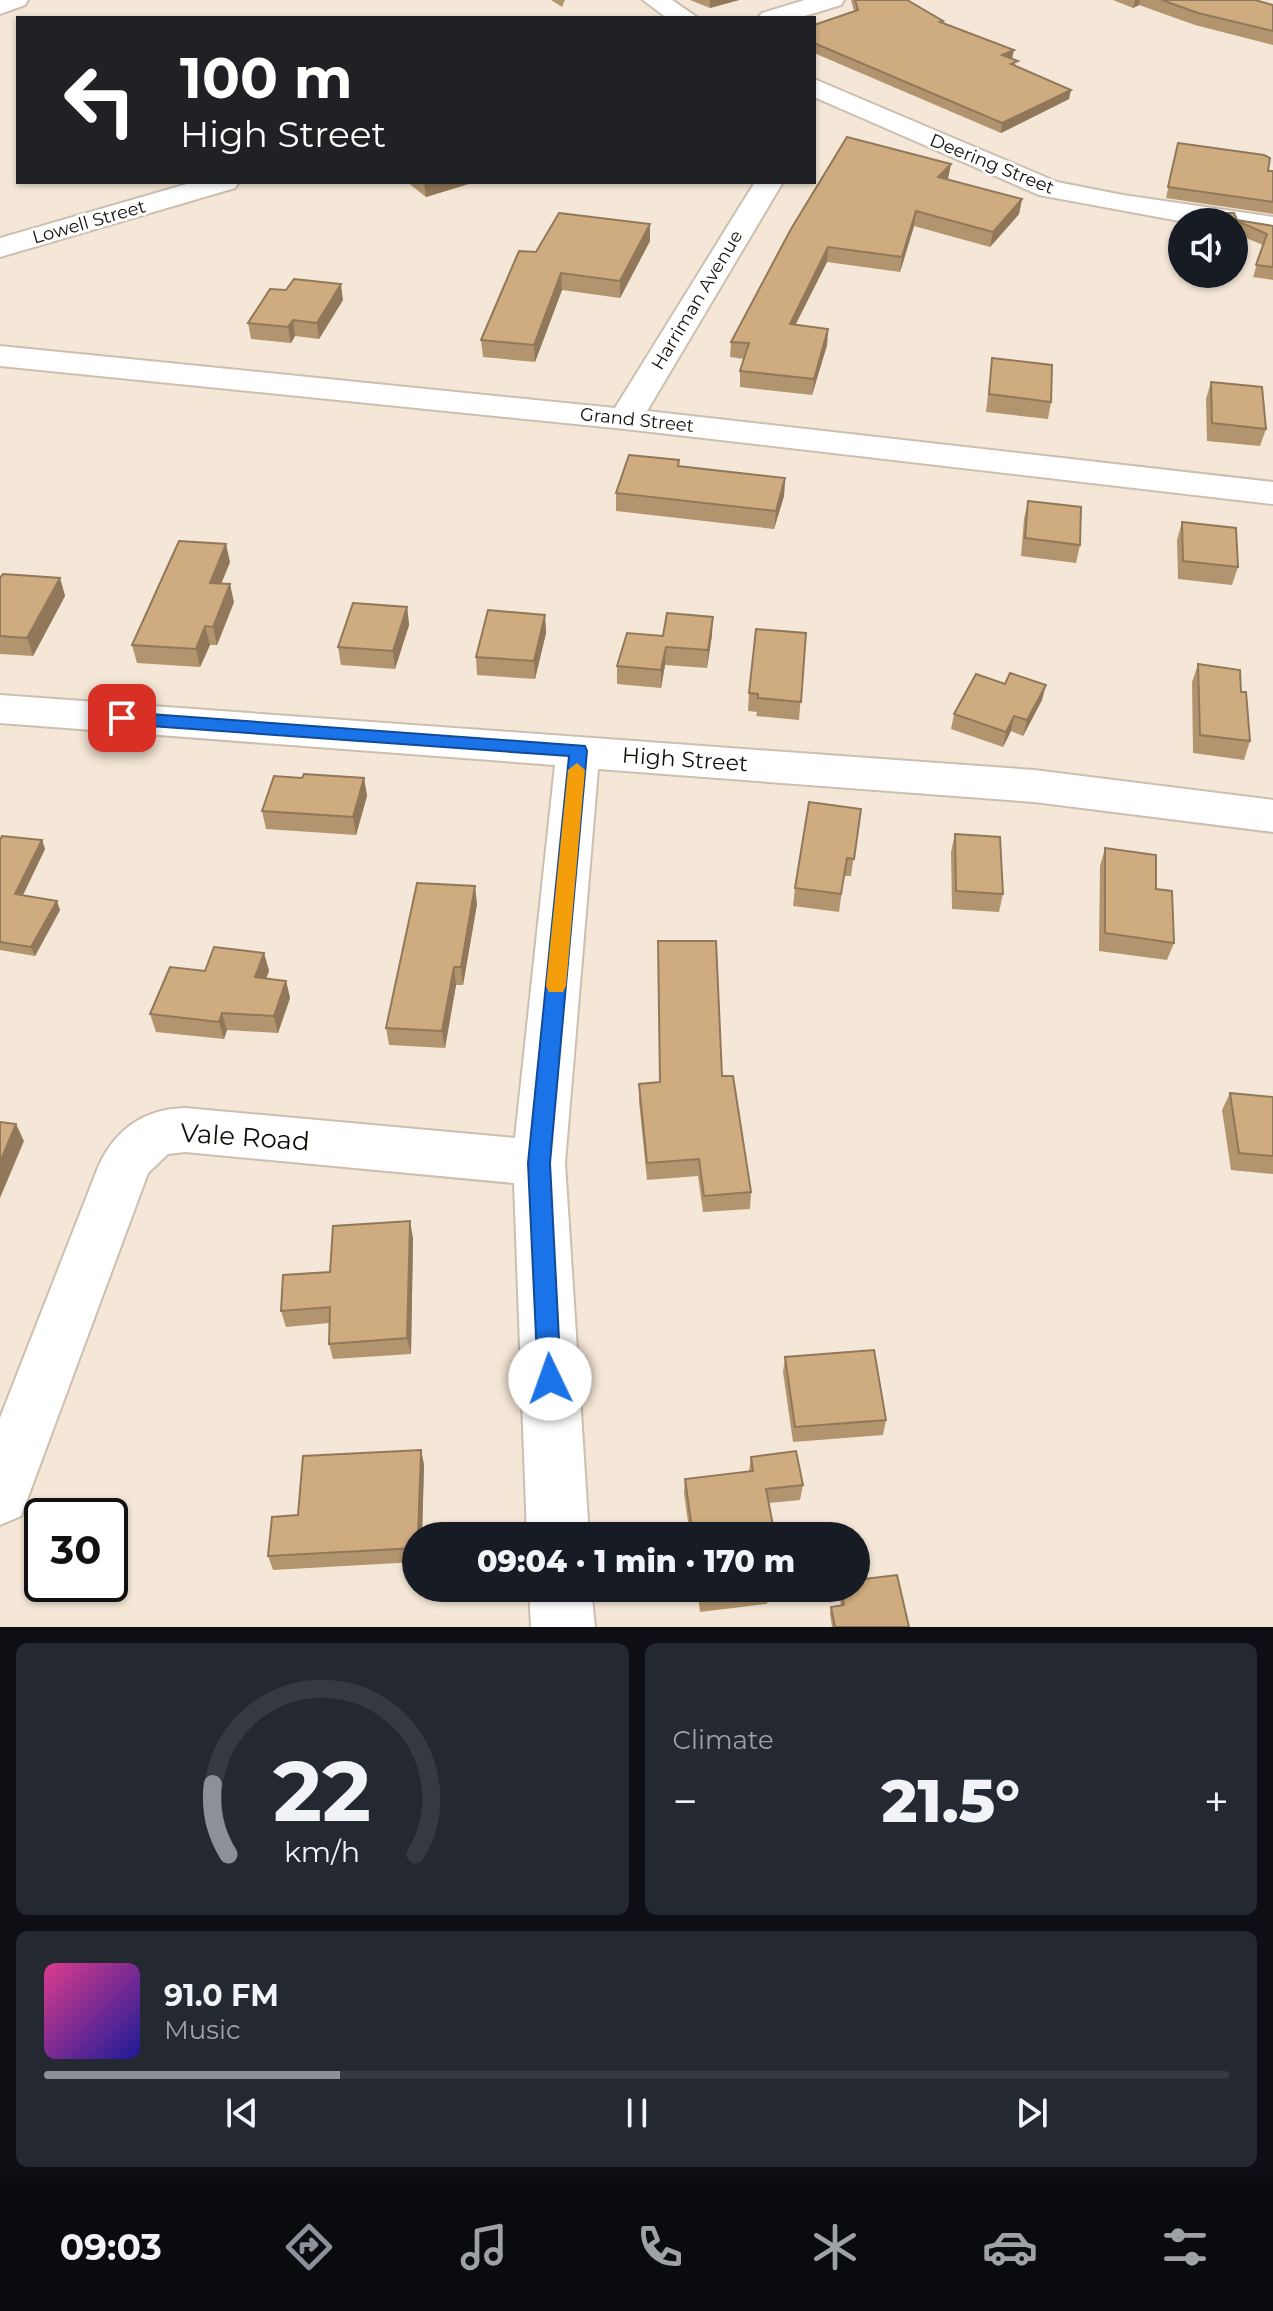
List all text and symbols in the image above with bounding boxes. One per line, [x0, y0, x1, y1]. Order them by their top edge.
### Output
text: 100 m [180, 44, 353, 112]
icon: left [48, 48, 152, 152]
text: High Street [180, 112, 386, 156]
street label: Deering Street [927, 129, 1057, 199]
street label: Lowell Street [30, 195, 148, 249]
map controls [1168, 208, 1248, 288]
button: sound [1168, 208, 1248, 288]
street label: Harriman Avenue [647, 226, 747, 374]
street label: Grand Street [579, 403, 695, 437]
pin [88, 684, 156, 752]
icon: arrive [100, 696, 144, 740]
street label: High Street [621, 742, 749, 777]
street label: Vale Road [179, 1117, 311, 1157]
position arrow [508, 1337, 592, 1421]
speed limit sign: 30 [24, 1498, 128, 1602]
text: 09:04 · 1 min · 170 m [477, 1543, 795, 1580]
text: Climate [673, 1724, 774, 1756]
text: 22 [273, 1740, 371, 1842]
text: 21.5° [882, 1764, 1020, 1837]
text: − [673, 1774, 698, 1828]
text: + [1204, 1774, 1229, 1828]
text: km/h [284, 1834, 360, 1869]
text: 91.0 FM [164, 1977, 279, 2014]
text: Music [164, 2014, 241, 2046]
icon: previous [220, 2091, 264, 2135]
icon: pause [615, 2091, 659, 2135]
icon: next [1010, 2091, 1054, 2135]
icon: directions [281, 2219, 337, 2275]
icon: music [456, 2219, 512, 2275]
icon: phone [632, 2219, 688, 2275]
icon: climate [807, 2219, 863, 2275]
icon: car [982, 2219, 1038, 2275]
icon: filters [1157, 2219, 1213, 2275]
text: 09:03 [60, 2225, 162, 2269]

